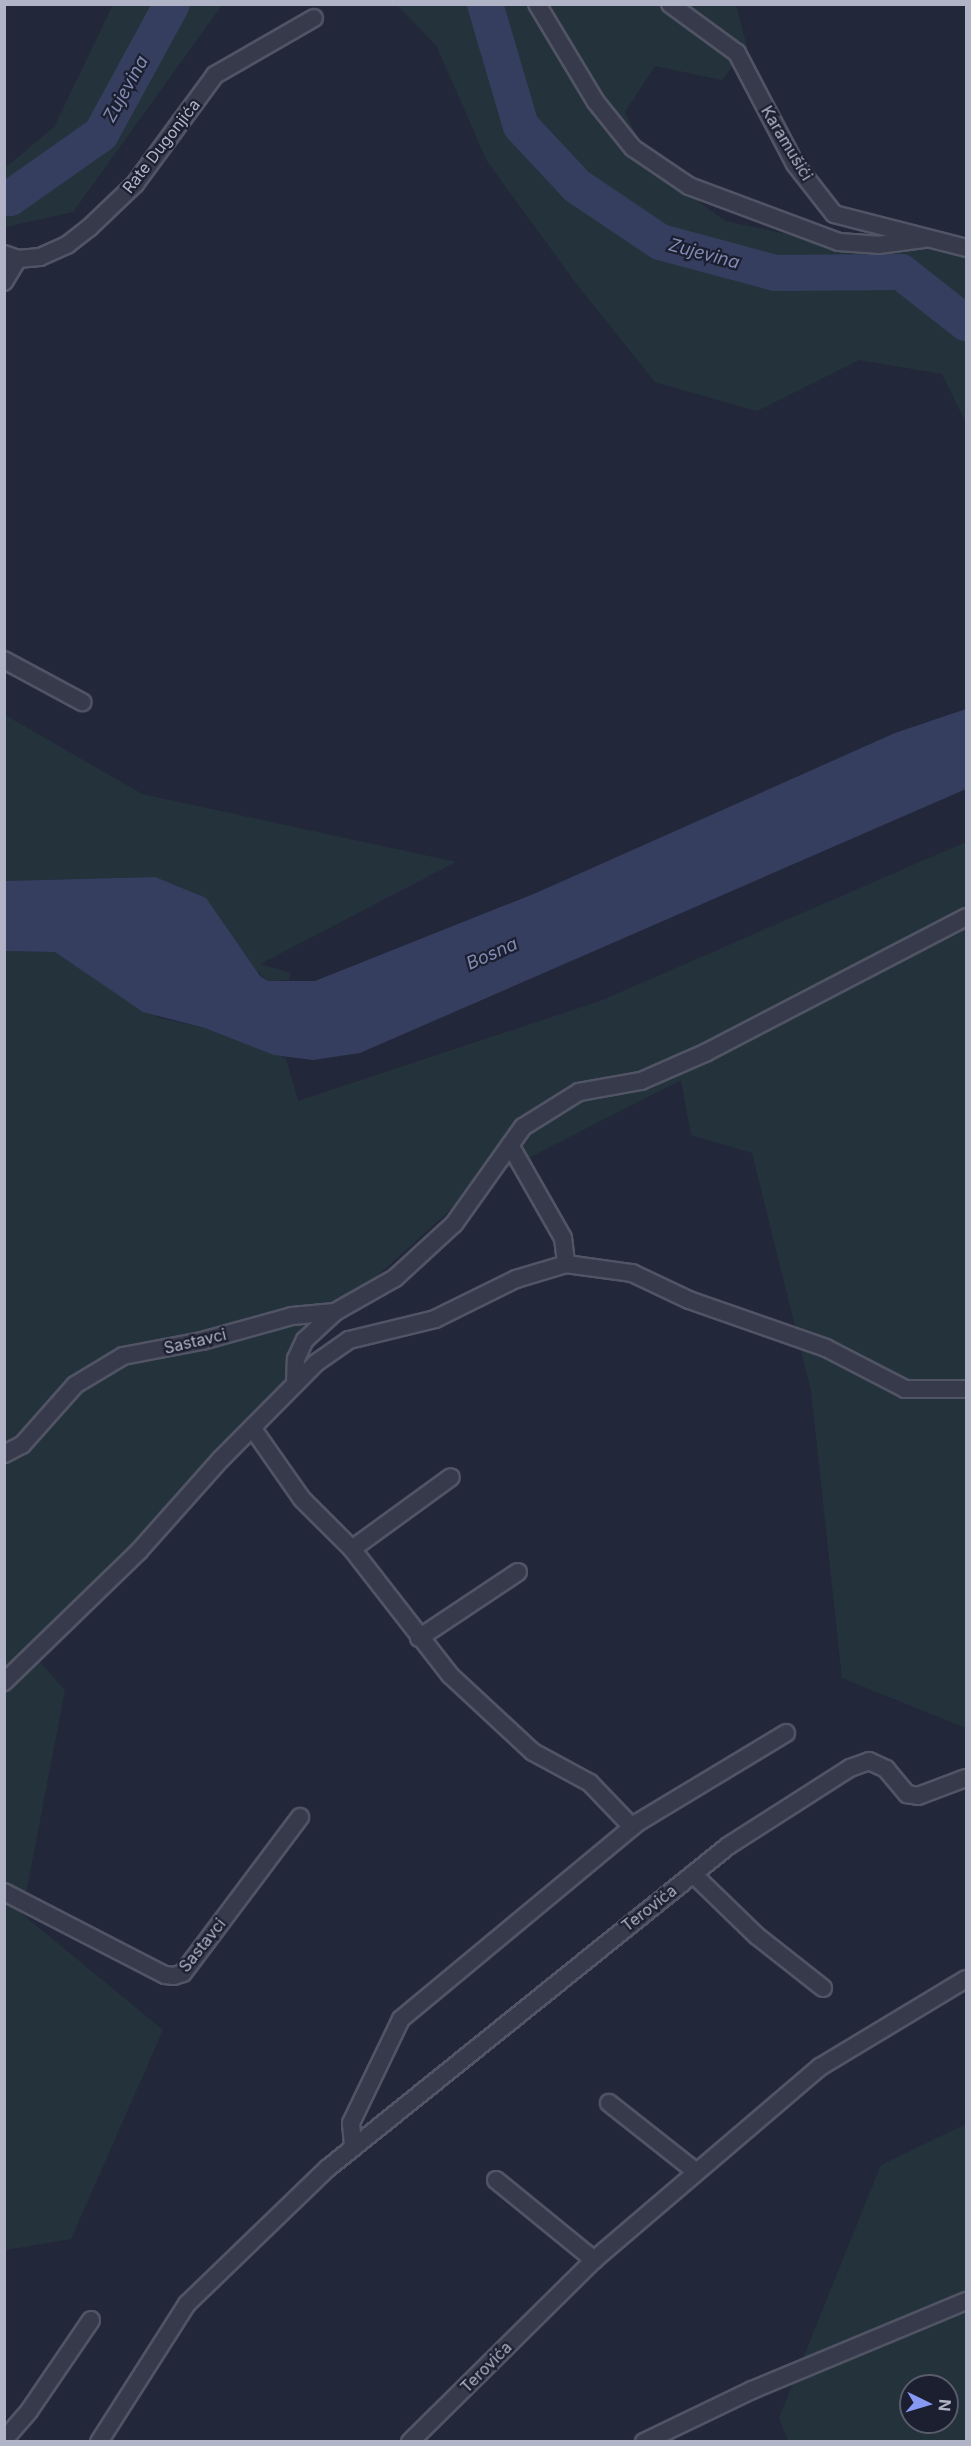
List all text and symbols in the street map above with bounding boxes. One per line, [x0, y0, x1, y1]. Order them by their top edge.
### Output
water label: Zujevina [99, 52, 153, 126]
street label: Rate Dugonjića [118, 95, 204, 197]
street label: Karamušići [757, 102, 817, 184]
water label: Zujevina [666, 234, 742, 274]
water label: Bosna [463, 933, 521, 975]
street label: Sastavci [162, 1325, 228, 1357]
street label: Terovića [618, 1881, 680, 1935]
street label: Sastavci [175, 1914, 229, 1976]
street label: Terovića [456, 2337, 516, 2397]
north arrow [899, 2374, 959, 2434]
text: N [934, 2398, 955, 2412]

